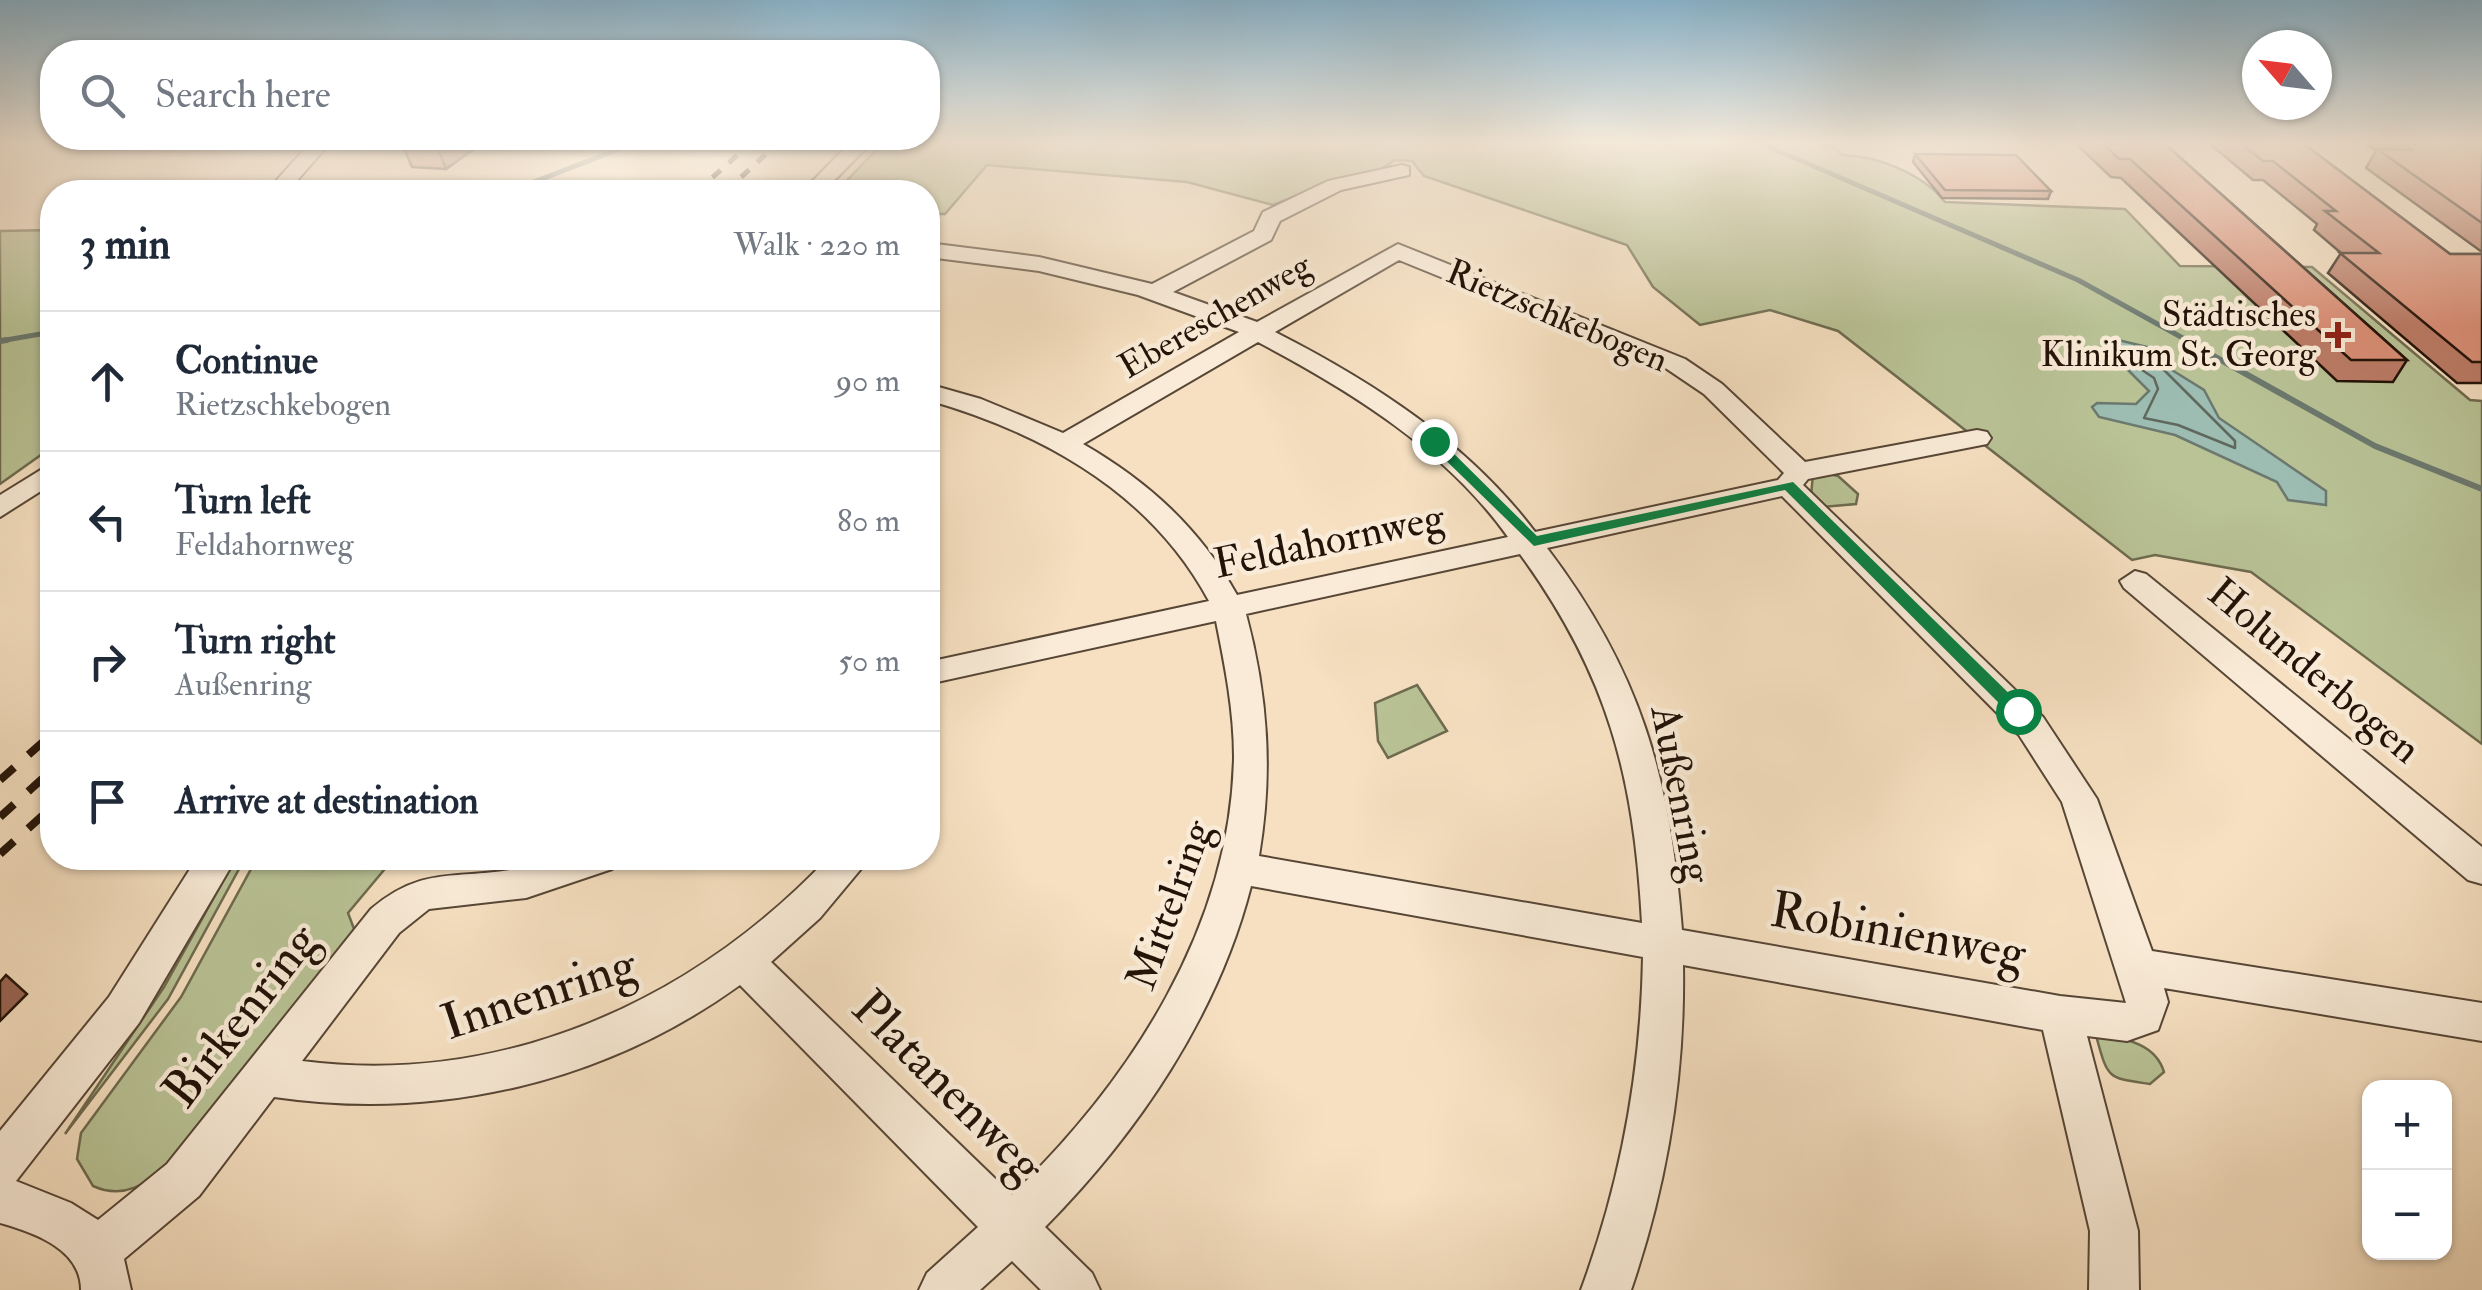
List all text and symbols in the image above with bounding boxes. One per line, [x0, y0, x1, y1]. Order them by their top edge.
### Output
north arrow [2242, 30, 2332, 120]
search box [40, 40, 940, 150]
icon: search [75, 68, 130, 123]
text: Search here [155, 71, 331, 119]
text: 3 min [80, 219, 170, 271]
text: Walk · 220 m [733, 225, 900, 265]
street label: Ebereschenweg [1111, 243, 1320, 389]
street label: Rietzschkebogen [1440, 250, 1674, 382]
place label: Städtisches Klinikum St. Georg [2041, 293, 2317, 377]
marker: Städtisches Klinikum St. Georg [2325, 322, 2351, 348]
text: Continue [175, 337, 318, 385]
icon: ahead [80, 354, 135, 409]
text: 90 m [836, 361, 900, 401]
text: Rietzschkebogen [175, 385, 391, 425]
route end [1412, 419, 1458, 465]
text: Turn left [175, 477, 311, 525]
street label: Feldahornweg [1209, 491, 1450, 591]
icon: left [80, 494, 135, 549]
text: 80 m [837, 501, 900, 541]
text: Feldahornweg [175, 525, 354, 565]
street label: Holunderbogen [2197, 567, 2431, 775]
text: Turn right [175, 617, 336, 665]
icon: right [80, 634, 135, 689]
text: 50 m [838, 641, 900, 681]
text: Außenring [175, 665, 312, 705]
route start [1996, 689, 2042, 735]
street label: Außenring [1638, 700, 1724, 888]
icon: arrive [80, 774, 135, 829]
text: Arrive at destination [175, 777, 479, 825]
street label: Mittelring [1115, 812, 1225, 997]
street label: Robinienweg [1766, 879, 2032, 986]
street label: Birkenring [150, 910, 333, 1121]
street label: Innenring [434, 933, 646, 1055]
street label: Platanenweg [838, 977, 1059, 1198]
map controls [2362, 1080, 2452, 1260]
button: + [2362, 1080, 2452, 1170]
button: − [2362, 1170, 2452, 1260]

